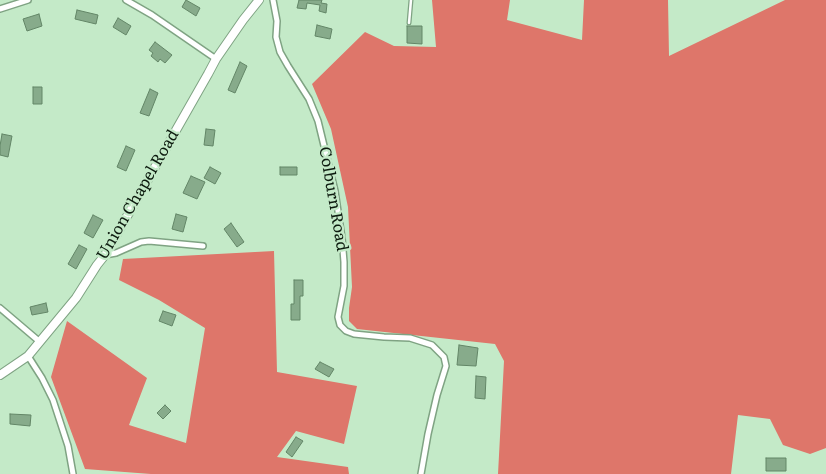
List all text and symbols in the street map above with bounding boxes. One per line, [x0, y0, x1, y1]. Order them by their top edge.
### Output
street label: Union Chapel Road [93, 127, 183, 263]
street label: Colburn Road [314, 145, 352, 253]

